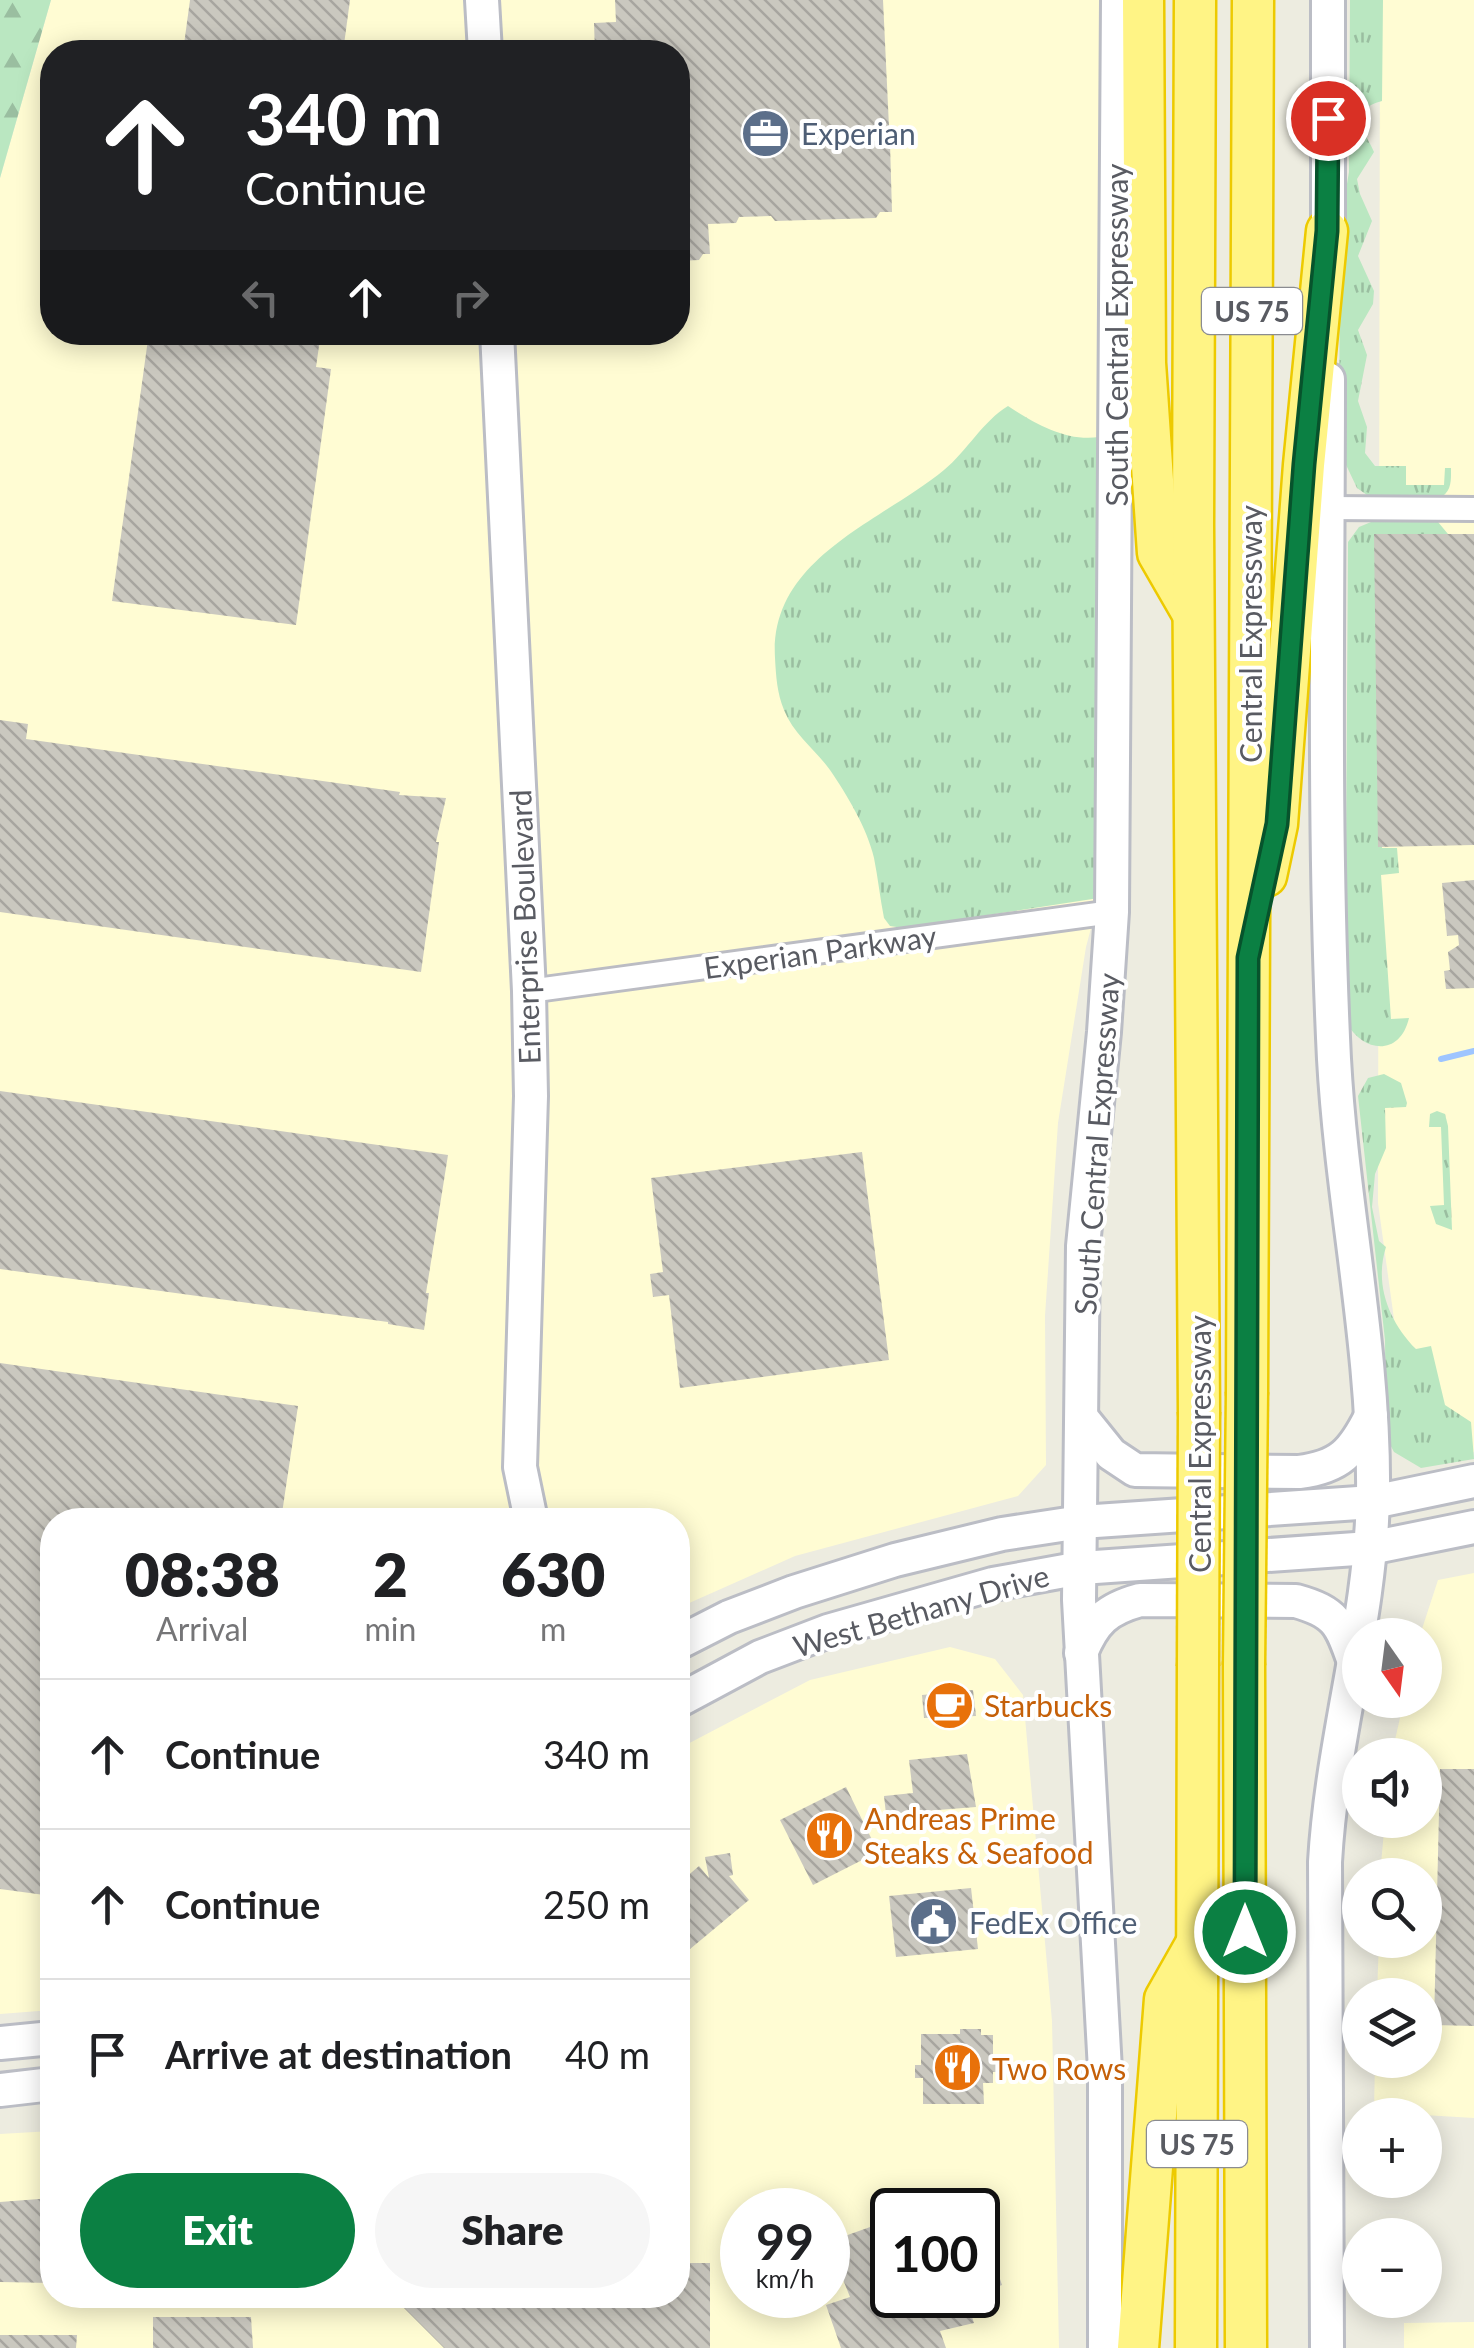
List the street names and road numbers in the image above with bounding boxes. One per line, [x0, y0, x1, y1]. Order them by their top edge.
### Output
street label: South Central Expressway [1098, 163, 1134, 506]
road number: US 75 [1202, 288, 1302, 334]
street label: Central Expressway [1232, 505, 1268, 763]
street label: Enterprise Boulevard [501, 789, 547, 1065]
street label: Experian Parkway [701, 917, 939, 985]
street label: South Central Expressway [1066, 971, 1126, 1316]
street label: Central Expressway [1181, 1315, 1217, 1573]
street label: West Bethany Drive [789, 1556, 1053, 1664]
road number: US 75 [1147, 2121, 1247, 2167]

